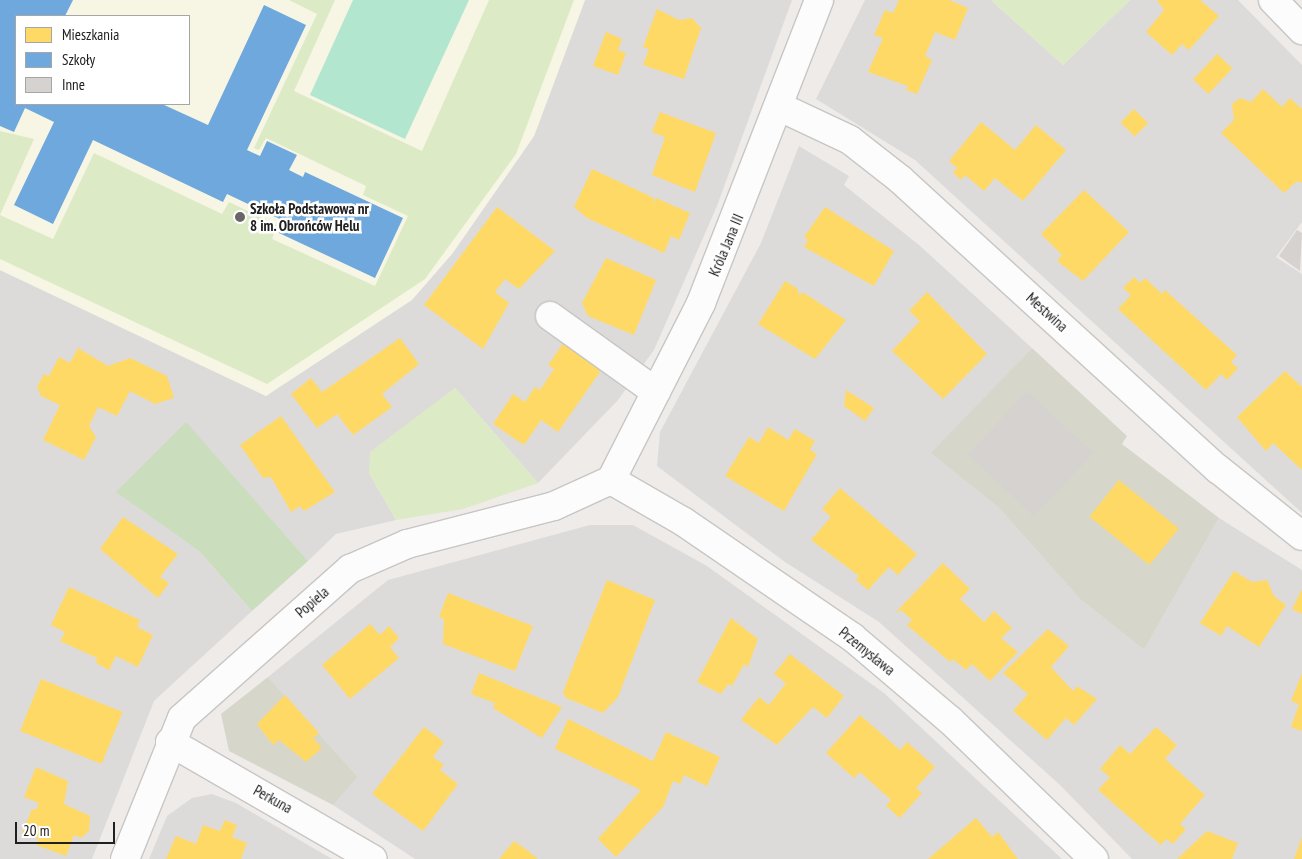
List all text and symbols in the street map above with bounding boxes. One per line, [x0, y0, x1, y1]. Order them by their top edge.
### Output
legend [15, 15, 190, 105]
text: Mieszkania [62, 25, 119, 44]
text: Szkoły [62, 50, 95, 69]
text: Inne [62, 75, 85, 94]
place label: Szkoła Podstawowa nr 8 im. Obrońców Helu [250, 199, 369, 234]
marker: Szkoła Podstawowa nr 8 im. Obrońców Helu [234, 211, 246, 223]
street label: Króla Jana III [705, 211, 747, 279]
street label: Mestwina [1023, 289, 1071, 335]
street label: Popiela [292, 583, 332, 621]
street label: Przemysława [835, 623, 899, 679]
street label: Perkuna [250, 781, 296, 817]
scale bar [18, 812, 118, 844]
text: 20 m [23, 821, 49, 840]

